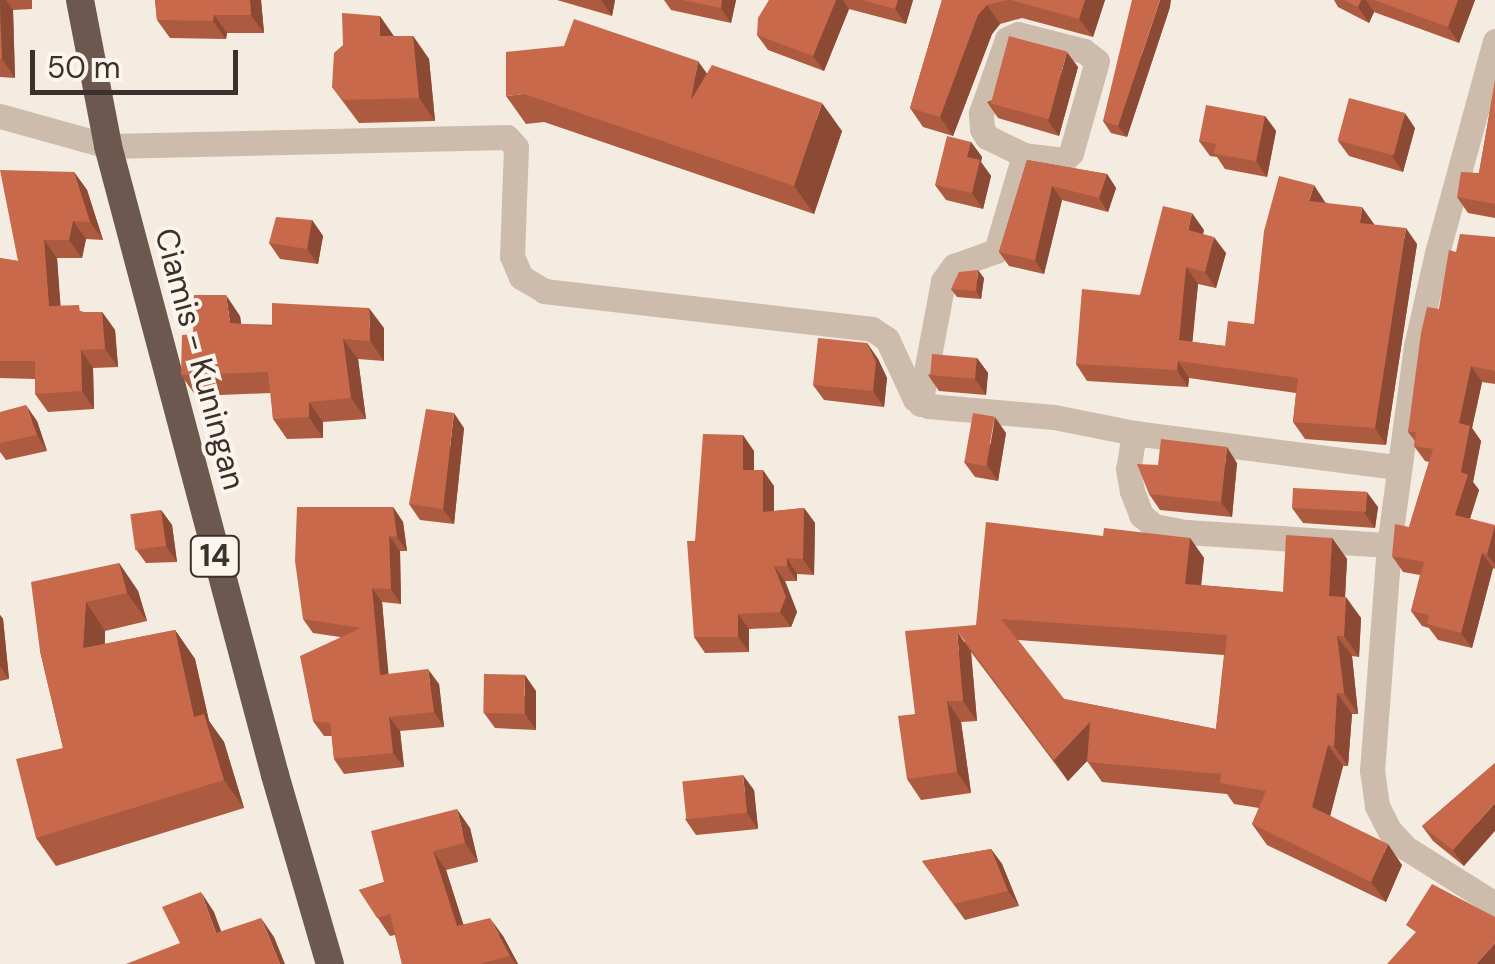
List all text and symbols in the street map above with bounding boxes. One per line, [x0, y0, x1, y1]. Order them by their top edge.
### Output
scale bar [35, 30, 242, 92]
text: 50 m [47, 48, 121, 87]
street label: Ciamis - Kuningan [147, 224, 253, 494]
road number: 14 [188, 531, 242, 581]

